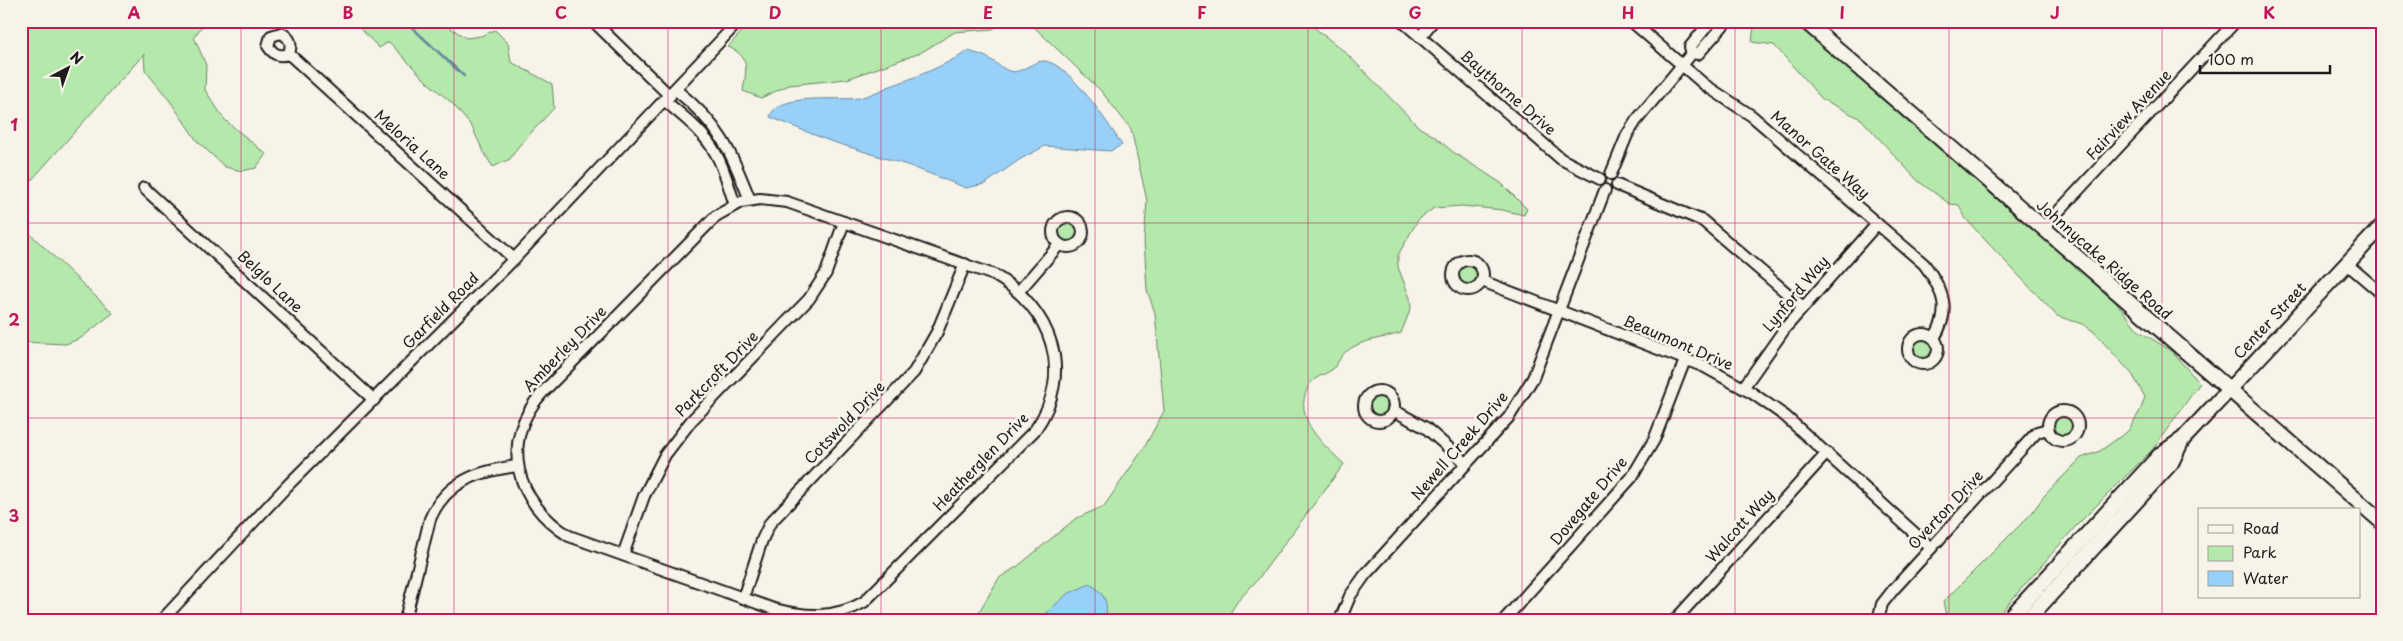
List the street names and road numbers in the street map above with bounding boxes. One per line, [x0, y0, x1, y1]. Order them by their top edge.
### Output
street label: Baythorne Drive [1456, 44, 1562, 140]
street label: Fairview Avenue [2080, 64, 2176, 164]
street label: Meloria Lane [370, 103, 456, 184]
street label: Manor Gate Way [1766, 104, 1876, 204]
street label: Johnnycake Ridge Road [2032, 193, 2178, 324]
street label: Belglo Lane [233, 244, 309, 317]
street label: Lynford Way [1756, 250, 1834, 336]
street label: Garfield Road [396, 266, 484, 354]
street label: Center Street [2227, 276, 2311, 364]
street label: Amberley Drive [517, 300, 611, 396]
street label: Beaumont Drive [1620, 308, 1737, 375]
street label: Parkcroft Drive [669, 325, 763, 421]
street label: Cotswold Drive [798, 375, 890, 469]
street label: Newell Creek Drive [1405, 385, 1513, 505]
street label: Heatherglen Drive [927, 406, 1033, 515]
street label: Dovegate Drive [1544, 451, 1632, 549]
street label: Overton Drive [1902, 464, 1988, 554]
street label: Walcott Way [1699, 483, 1778, 567]

